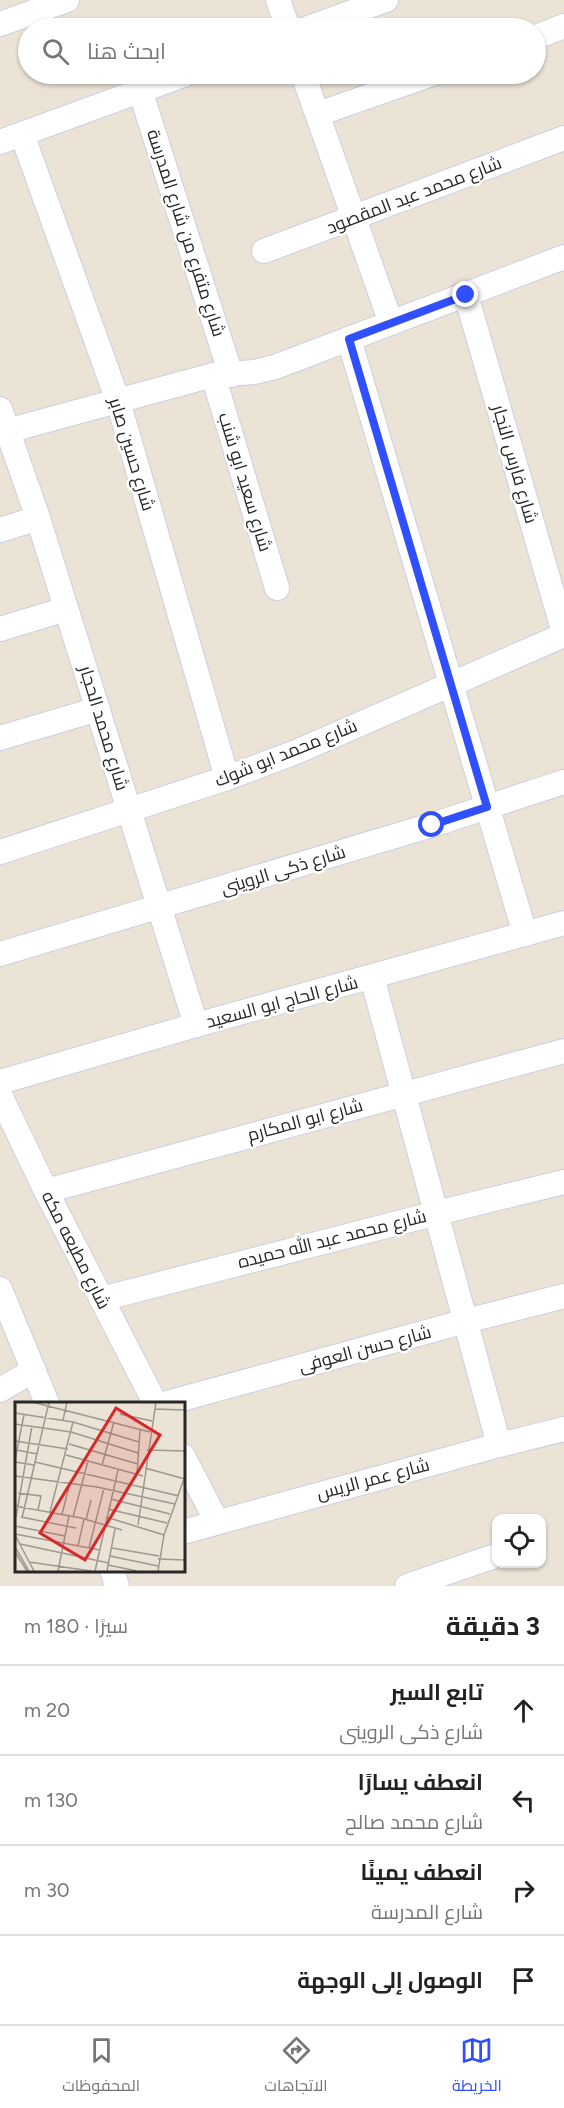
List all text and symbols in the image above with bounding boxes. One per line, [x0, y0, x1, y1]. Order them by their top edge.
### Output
search box [18, 18, 546, 84]
icon: search [39, 35, 72, 68]
text: ابحث هنا [87, 38, 166, 65]
street label: شارع متفرع من شارع المدرسة [141, 126, 230, 340]
street label: شارع محمد عبد المقصود [323, 151, 505, 240]
route end [452, 281, 478, 307]
street label: شارع حسين صابر [103, 394, 160, 514]
street label: شارع فارس النجار [486, 401, 542, 526]
street label: شارع سعيد ابو شنب [212, 410, 277, 555]
street label: شارع محمد الحجار [73, 662, 133, 793]
street label: شارع محمد ابو شوك [211, 714, 361, 793]
route start [418, 811, 444, 837]
street label: شارع ذكى الروينى [218, 841, 348, 900]
street label: شارع الحاج ابو السعيد [204, 971, 361, 1034]
street label: شارع ابو المكارم [245, 1094, 366, 1147]
street label: شارع مطبعه مكه [36, 1187, 115, 1313]
street label: شارع محمد عبد الله حميده [235, 1204, 429, 1274]
street label: شارع حسن العوفى [296, 1321, 434, 1378]
inset map [15, 1402, 184, 1571]
street label: شارع عمر الريس [314, 1453, 432, 1506]
map controls [492, 1514, 546, 1568]
button: locate [492, 1514, 546, 1568]
text: 3 دقيقة [446, 1610, 540, 1642]
text: سيرًا · 180 m [24, 1614, 128, 1638]
text: تابع السير [390, 1679, 483, 1706]
icon: ahead [507, 1694, 540, 1727]
text: 20 m [24, 1698, 70, 1722]
text: شارع ذكى الروينى [339, 1720, 483, 1744]
text: انعطف يسارًا [358, 1769, 483, 1796]
icon: left [507, 1784, 540, 1817]
text: 130 m [24, 1788, 78, 1812]
text: شارع محمد صالح [345, 1810, 483, 1834]
text: انعطف يمينًا [360, 1859, 483, 1886]
icon: right [507, 1874, 540, 1907]
text: 30 m [24, 1878, 70, 1902]
text: شارع المدرسة [371, 1900, 483, 1924]
icon: arrive [507, 1964, 540, 1997]
text: الوصول إلى الوجهة [297, 1967, 483, 1994]
tab: المحفوظات [62, 2034, 140, 2100]
tab: الاتجاهات [264, 2034, 328, 2100]
tab: الخريطة [452, 2034, 502, 2100]

